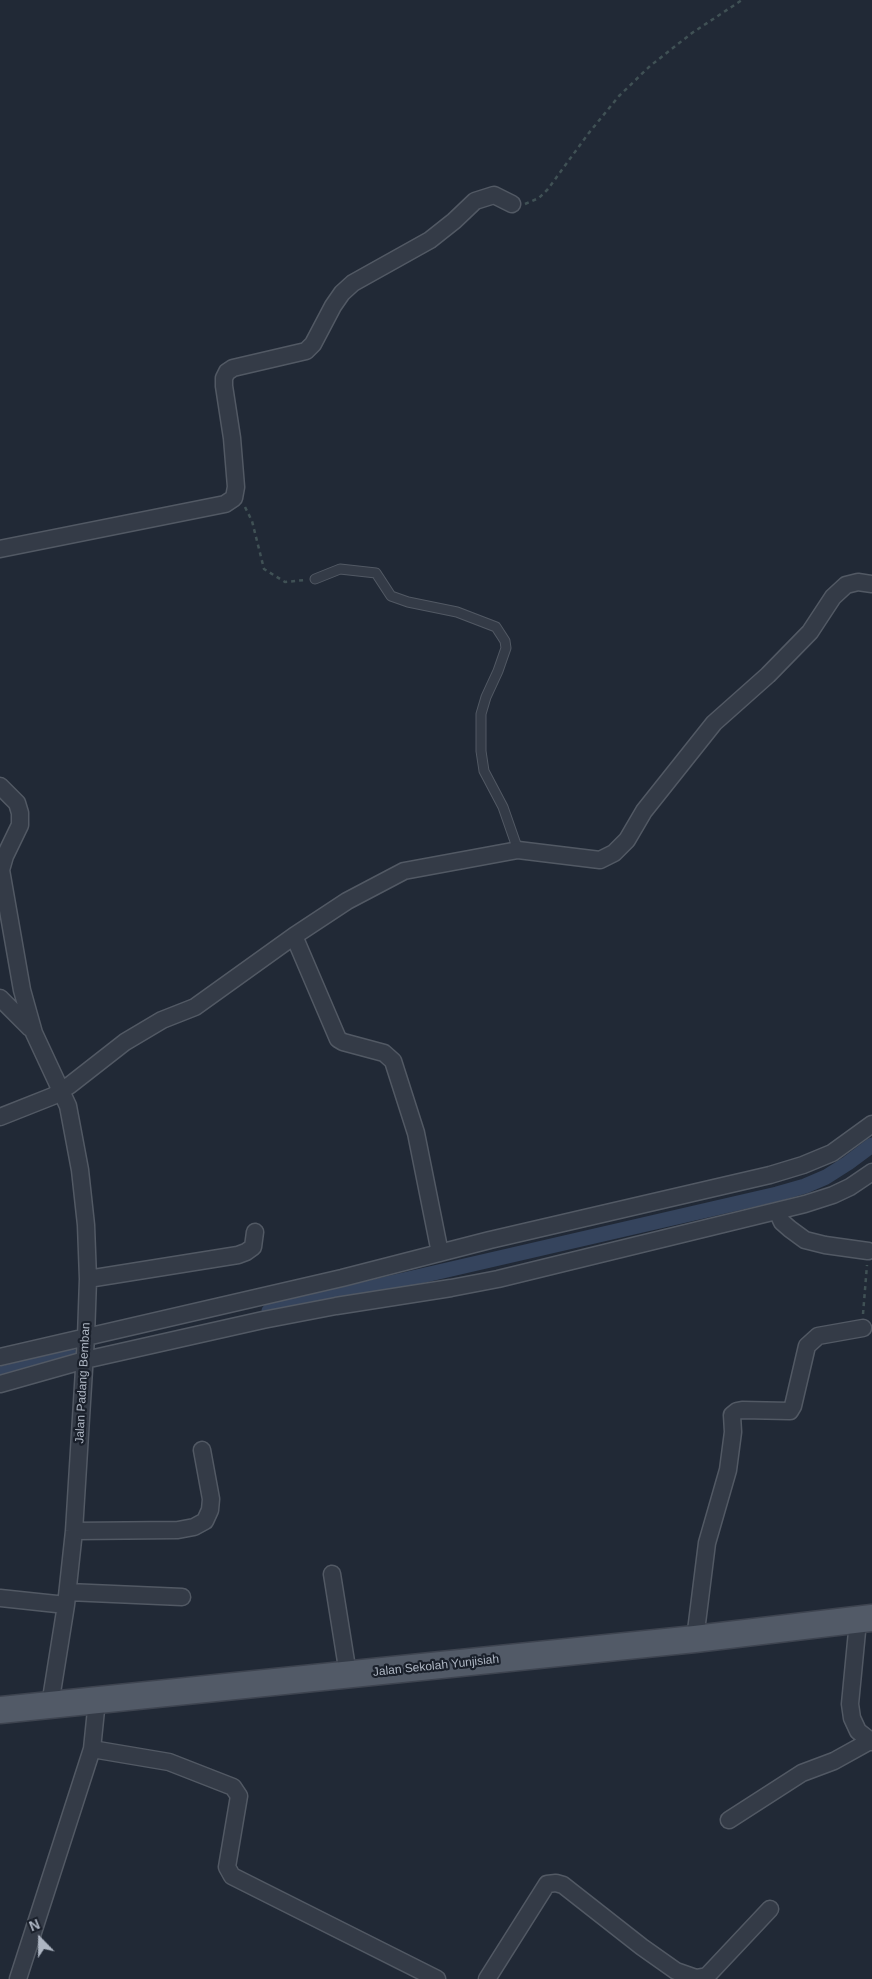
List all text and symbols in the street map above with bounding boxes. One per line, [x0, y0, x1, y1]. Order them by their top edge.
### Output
street label: Jalan Padang Bemban [73, 1322, 93, 1444]
street label: Jalan Sekolah Yunjisiah [372, 1652, 500, 1680]
north arrow [15, 1914, 65, 1964]
text: N [27, 1916, 42, 1934]

